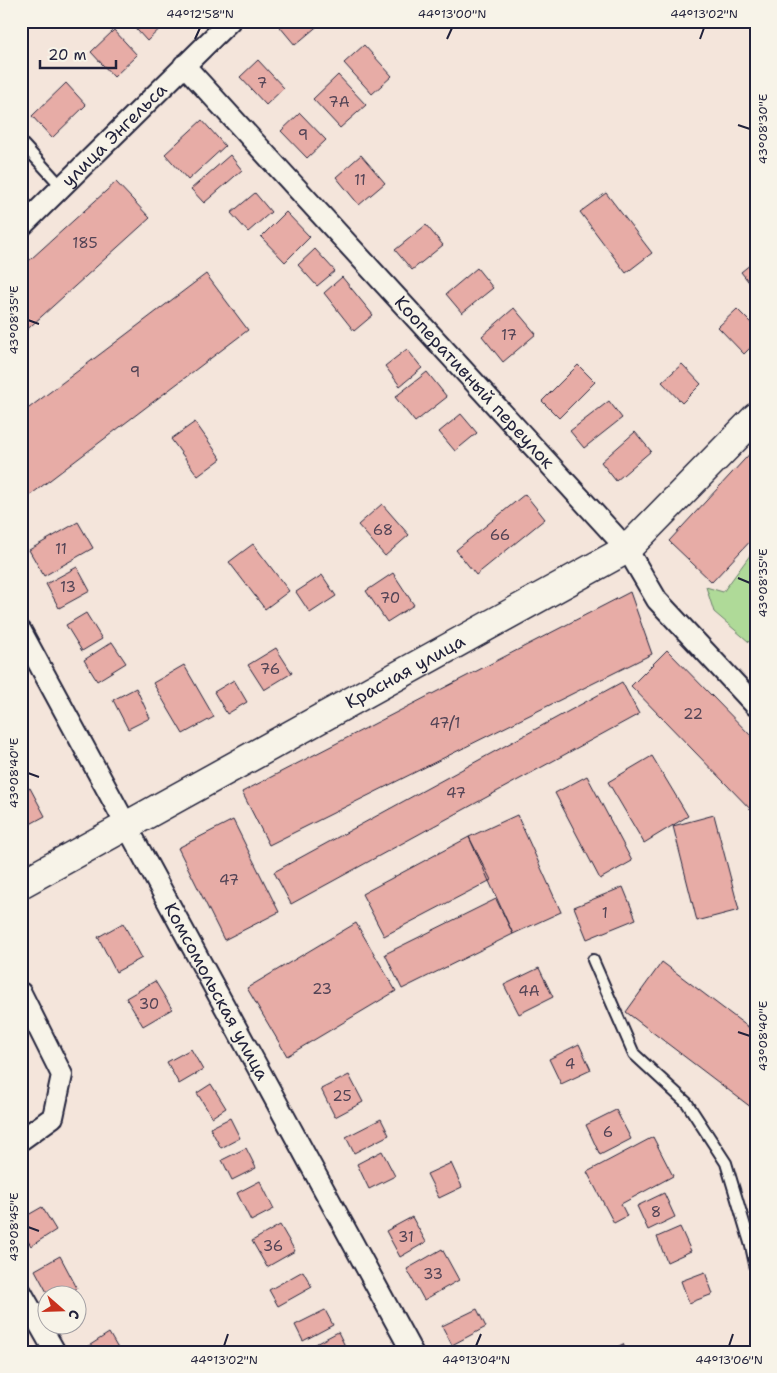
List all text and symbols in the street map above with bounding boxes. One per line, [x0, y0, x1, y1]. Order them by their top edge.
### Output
text: 44°12'58"N [166, 6, 234, 22]
text: 44°13'00"N [418, 6, 486, 22]
text: 44°13'02"N [670, 6, 738, 22]
scale bar [40, 38, 116, 70]
text: 20 m [48, 45, 87, 65]
house number: 7 [257, 73, 267, 93]
street label: улица Энгельса [56, 78, 172, 192]
house number: 7А [328, 92, 350, 112]
text: 43°08'30"E [755, 94, 771, 164]
house number: 9 [298, 125, 308, 145]
house number: 11 [354, 170, 366, 190]
house number: 185 [72, 233, 98, 253]
text: 43°08'35"E [6, 285, 22, 355]
street label: Кооперативный переулок [389, 291, 560, 474]
house number: 17 [501, 325, 517, 345]
house number: 9 [130, 362, 140, 382]
house number: 68 [373, 520, 393, 540]
house number: 66 [490, 525, 510, 545]
house number: 11 [55, 539, 67, 559]
text: 43°08'35"E [755, 548, 771, 618]
house number: 13 [60, 577, 76, 597]
house number: 70 [380, 588, 400, 608]
street label: Красная улица [341, 629, 469, 714]
house number: 76 [260, 659, 280, 679]
house number: 22 [683, 704, 703, 724]
house number: 47/1 [430, 713, 460, 733]
text: 43°08'40"E [6, 738, 22, 808]
house number: 47 [446, 783, 466, 803]
house number: 47 [219, 870, 239, 890]
street label: Комсомольская улица [159, 898, 274, 1084]
house number: 1 [602, 903, 608, 923]
house number: 23 [312, 979, 332, 999]
house number: 4А [518, 981, 540, 1001]
house number: 30 [139, 994, 159, 1014]
text: 43°08'40"E [755, 1001, 771, 1071]
house number: 4 [565, 1054, 575, 1074]
house number: 25 [332, 1086, 352, 1106]
house number: 6 [603, 1122, 613, 1142]
text: 43°08'45"E [6, 1193, 22, 1261]
house number: 8 [651, 1202, 661, 1222]
house number: 31 [398, 1227, 414, 1247]
house number: 36 [263, 1236, 283, 1256]
house number: 33 [423, 1264, 443, 1284]
north arrow [38, 1286, 88, 1336]
text: С [64, 1307, 84, 1322]
text: 44°13'02"N [190, 1352, 258, 1368]
text: 44°13'04"N [442, 1352, 510, 1368]
text: 44°13'06"N [695, 1352, 763, 1368]

